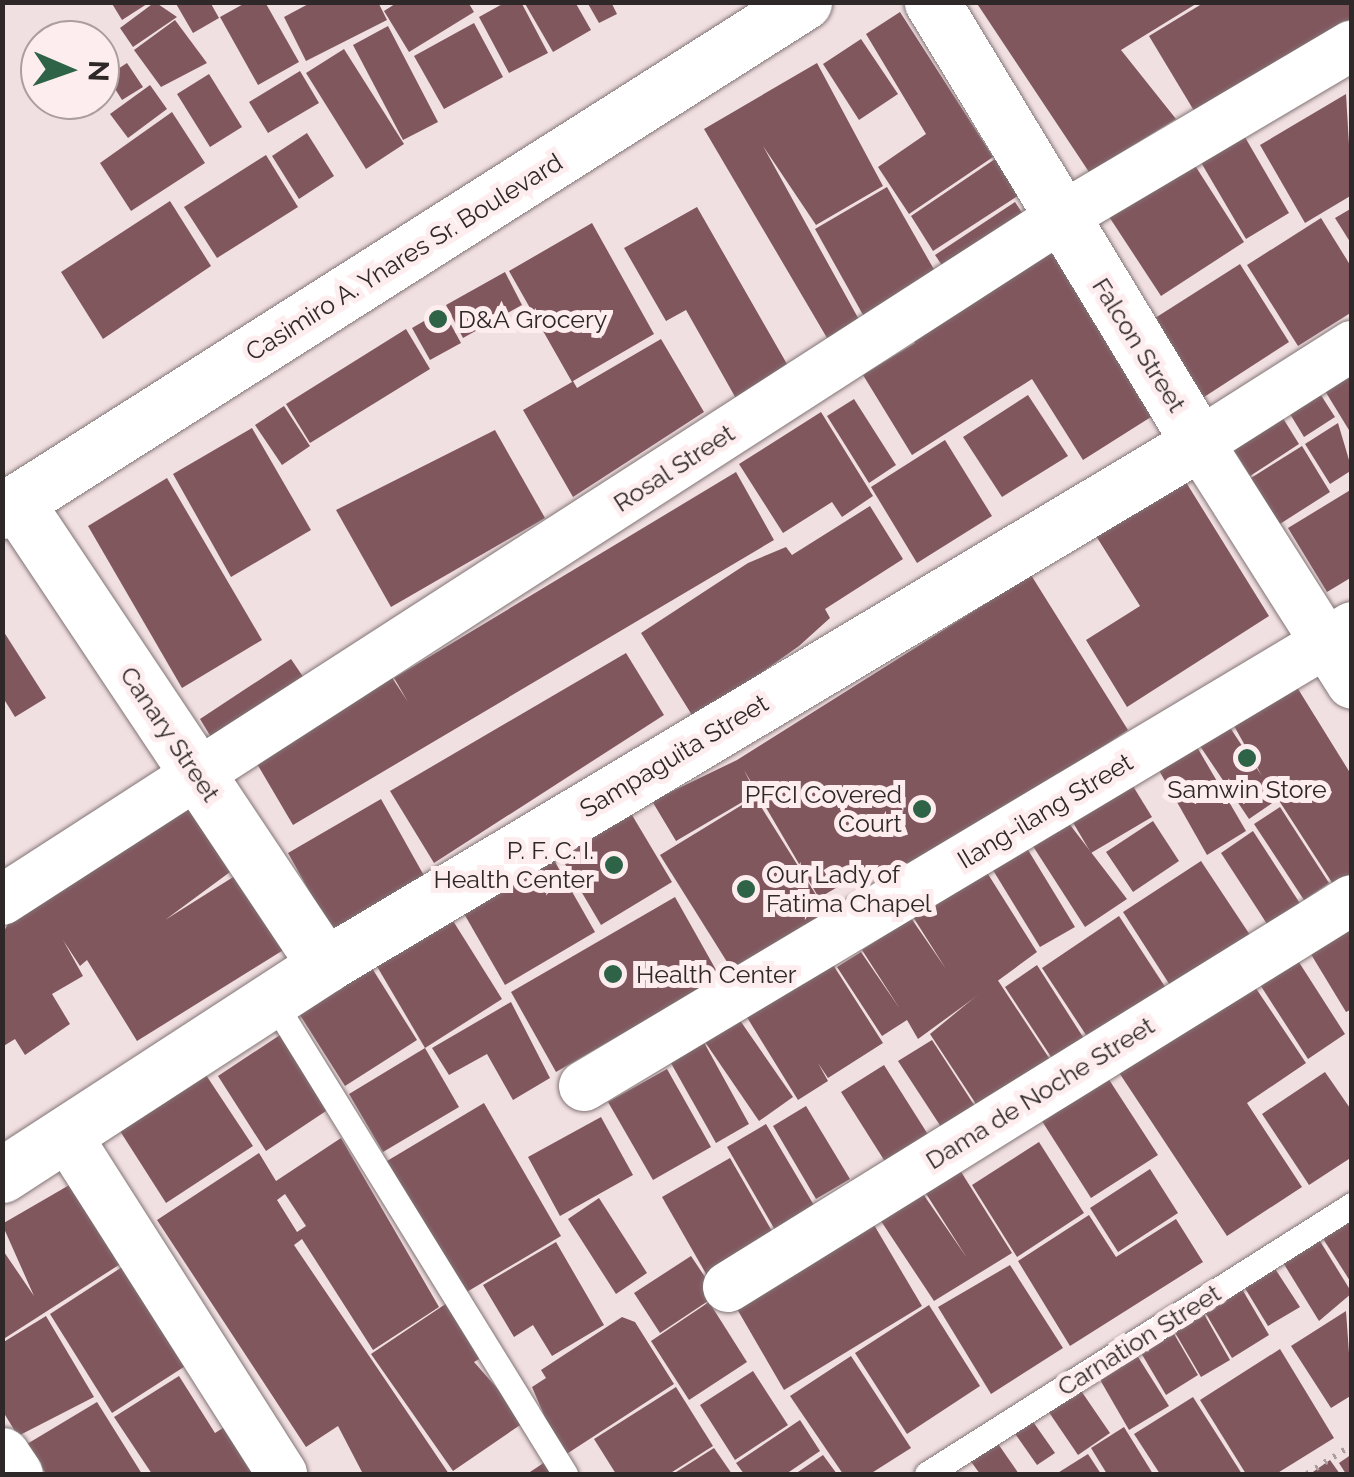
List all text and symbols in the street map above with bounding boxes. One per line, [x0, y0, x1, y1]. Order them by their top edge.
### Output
north arrow [20, 20, 120, 120]
text: N [82, 60, 115, 82]
street label: Casimiro A. Ynares Sr. Boulevard [239, 146, 569, 368]
street label: Falcon Street [1086, 272, 1192, 418]
place label: D&A Grocery [458, 304, 608, 334]
marker: D&A Grocery [427, 308, 449, 330]
street label: Rosal Street [608, 418, 740, 518]
street label: Canary Street [114, 661, 226, 807]
street label: Sampaguita Street [574, 688, 774, 824]
street label: Ilang-ilang Street [952, 747, 1138, 875]
marker: Samwin Store [1236, 747, 1258, 769]
place label: Samwin Store [1167, 774, 1327, 804]
place label: PFCI Covered Court [745, 780, 902, 839]
marker: PFCI Covered Court [911, 798, 933, 820]
place label: P. F. C. I. Health Center [433, 836, 594, 895]
marker: P. F. C. I. Health Center [603, 854, 625, 876]
place label: Our Lady of Fatima Chapel [766, 860, 932, 919]
marker: Our Lady of Fatima Chapel [735, 878, 757, 900]
place label: Health Center [636, 959, 797, 989]
marker: Health Center [600, 961, 626, 987]
street label: Dama de Noche Street [920, 1010, 1160, 1176]
street label: Carnation Street [1052, 1278, 1226, 1402]

